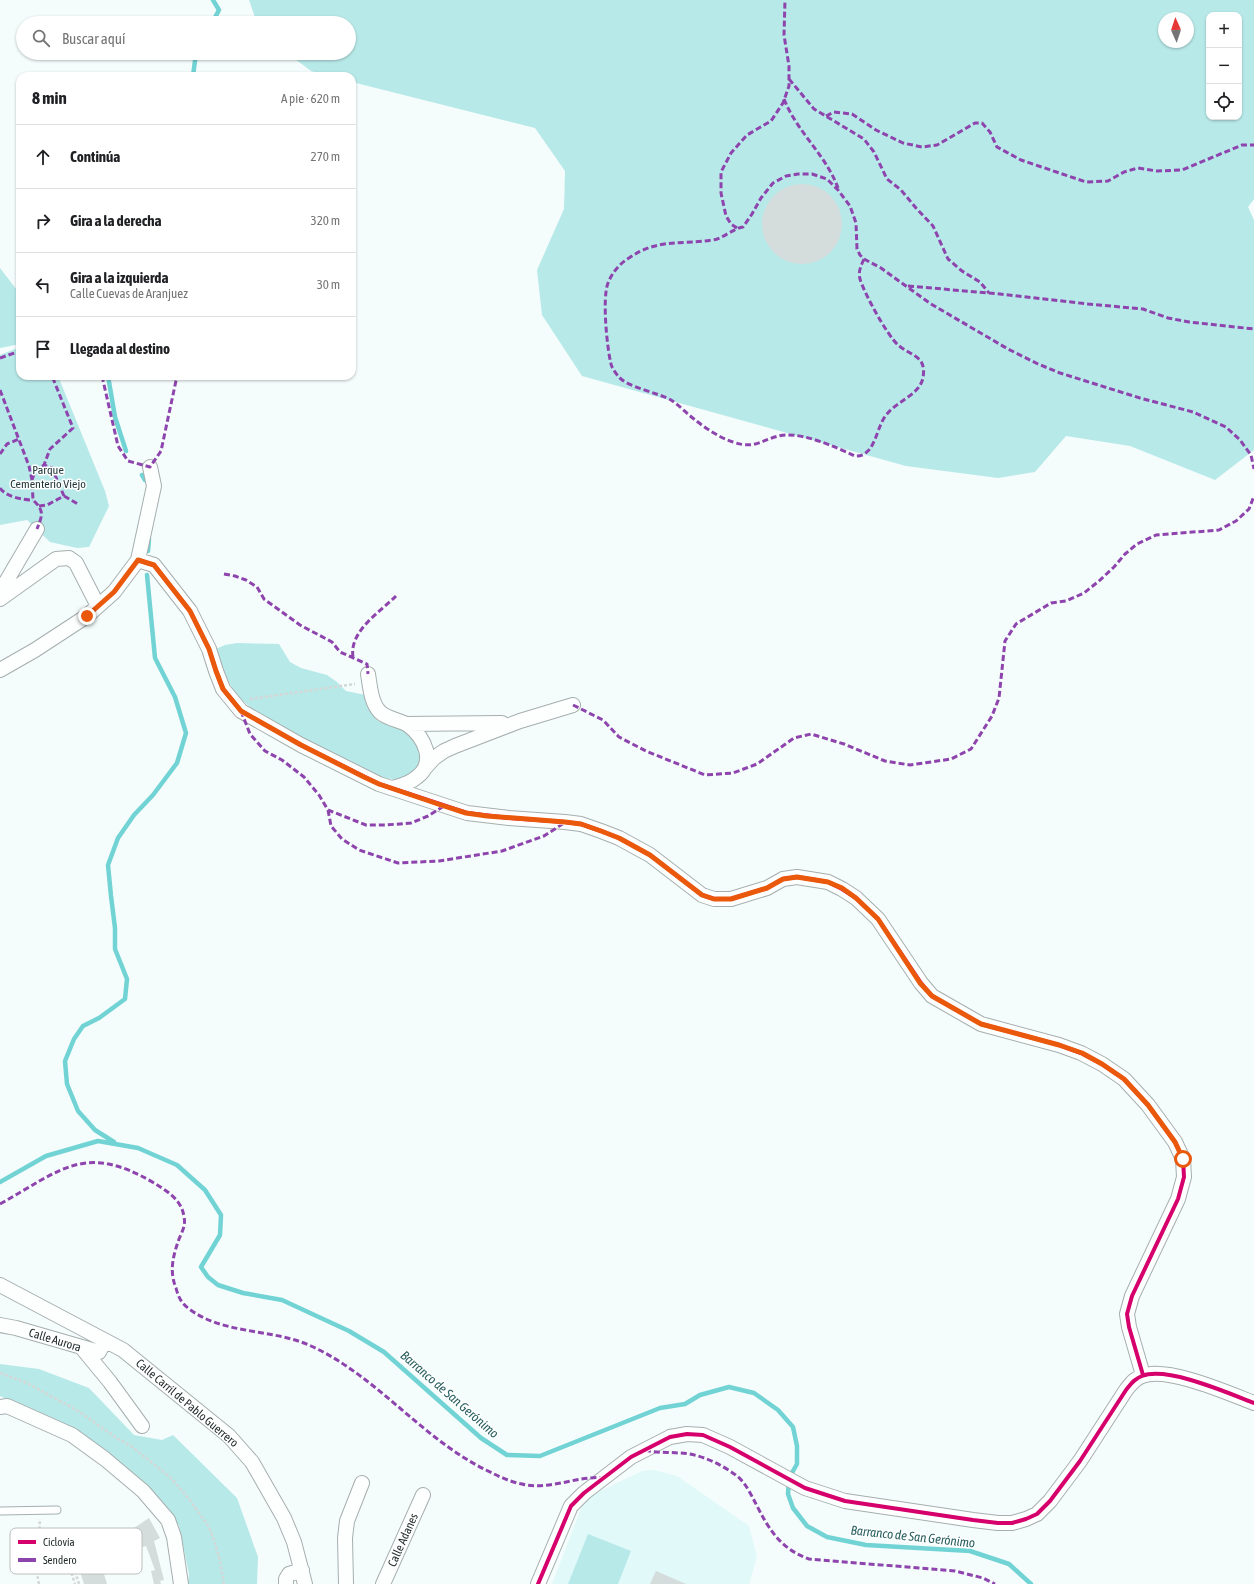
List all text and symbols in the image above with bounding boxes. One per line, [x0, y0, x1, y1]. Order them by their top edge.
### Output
north arrow [1158, 12, 1194, 48]
map controls [1206, 12, 1242, 120]
button: + [1206, 12, 1242, 48]
search box [16, 16, 356, 60]
icon: search [30, 27, 52, 49]
text: Buscar aquí [62, 30, 125, 47]
button: − [1206, 48, 1242, 84]
button: locate [1206, 84, 1242, 120]
text: 8 min [32, 88, 67, 108]
text: A pie · 620 m [281, 91, 340, 106]
icon: ahead [32, 146, 54, 168]
text: Continúa [70, 148, 120, 165]
text: 270 m [311, 149, 340, 164]
icon: right [32, 210, 54, 232]
text: Gira a la derecha [70, 212, 161, 229]
text: 320 m [311, 213, 340, 228]
text: Gira a la izquierda [70, 269, 168, 286]
icon: left [32, 274, 54, 296]
text: 30 m [317, 277, 340, 292]
text: Calle Cuevas de Aranjuez [70, 286, 188, 301]
icon: arrive [32, 338, 54, 360]
text: Llegada al destino [70, 340, 170, 357]
park label: Parque Cementerio Viejo [10, 463, 86, 491]
route end [78, 607, 96, 625]
route start [1174, 1150, 1192, 1168]
street label: Calle Aurora [27, 1325, 83, 1355]
water label: Barranco de San Gerónimo [398, 1348, 502, 1441]
street label: Calle Carril de Pablo Guerrero [133, 1356, 241, 1450]
street label: Calle Adanes [385, 1511, 421, 1569]
water label: Barranco de San Gerónimo [850, 1523, 976, 1550]
legend [10, 1528, 142, 1574]
text: Ciclovía [43, 1536, 75, 1548]
text: Sendero [43, 1554, 77, 1566]

